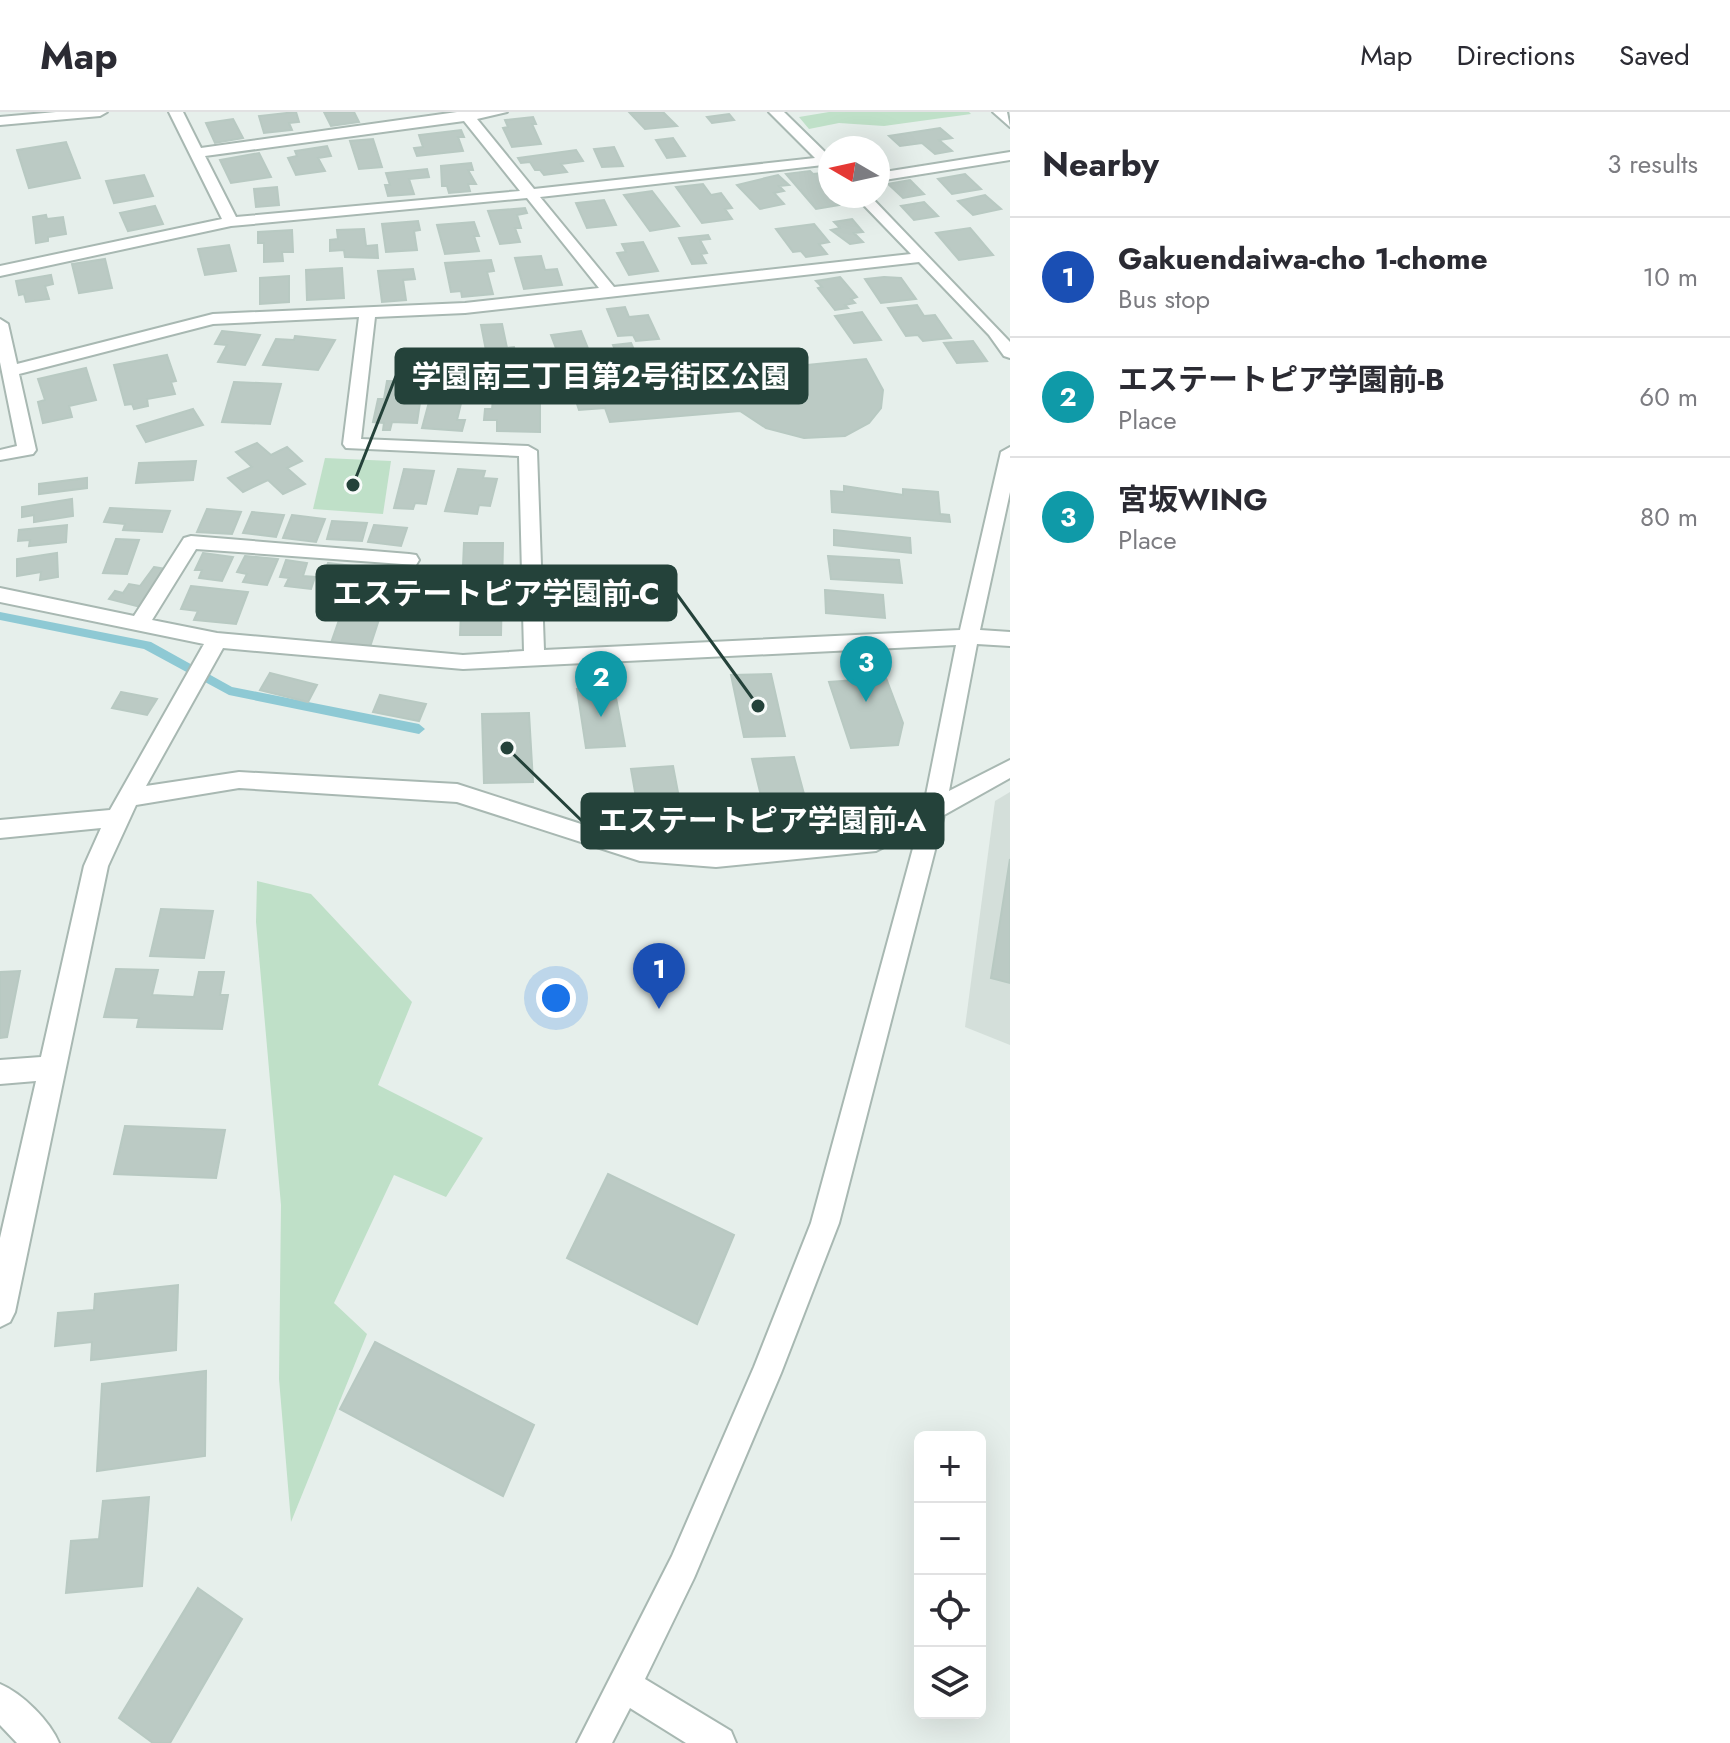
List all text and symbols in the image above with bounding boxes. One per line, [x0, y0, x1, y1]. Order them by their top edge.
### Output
text: Map [40, 28, 118, 83]
text: Map [1360, 35, 1412, 76]
text: Directions [1456, 35, 1575, 76]
text: Saved [1619, 35, 1690, 76]
north arrow [818, 136, 890, 208]
text: Nearby [1042, 140, 1159, 189]
text: 3 results [1607, 145, 1698, 183]
text: Gakuendaiwa-cho 1-chome [1118, 237, 1488, 280]
text: 1 [1061, 258, 1075, 296]
text: 10 m [1643, 258, 1698, 296]
text: Bus stop [1118, 280, 1210, 318]
callout: 学園南三丁目第２号街区公園 [396, 349, 807, 403]
text: 学園南三丁目第２号街区公園 [412, 355, 790, 398]
text: エステートピア学園前-B [1118, 358, 1445, 401]
text: 2 [1059, 378, 1077, 416]
text: 60 m [1639, 378, 1698, 416]
text: Place [1118, 401, 1177, 439]
text: 宮坂WING [1118, 478, 1268, 521]
text: 3 [1060, 498, 1076, 536]
text: 80 m [1640, 498, 1698, 536]
text: Place [1118, 521, 1177, 559]
callout: エステートピア学園前-C [317, 566, 676, 620]
text: エステートピア学園前-C [332, 572, 660, 615]
pin: 3 [840, 636, 892, 702]
pin: 2 [575, 651, 627, 717]
callout: エステートピア学園前-A [582, 794, 943, 848]
text: エステートピア学園前-A [598, 799, 927, 842]
pin: 1 [633, 943, 685, 1009]
your location [536, 978, 576, 1018]
map controls [914, 1431, 986, 1719]
button: + [914, 1431, 986, 1503]
button: − [914, 1503, 986, 1575]
button: locate [914, 1575, 986, 1647]
button: layers [914, 1647, 986, 1719]

